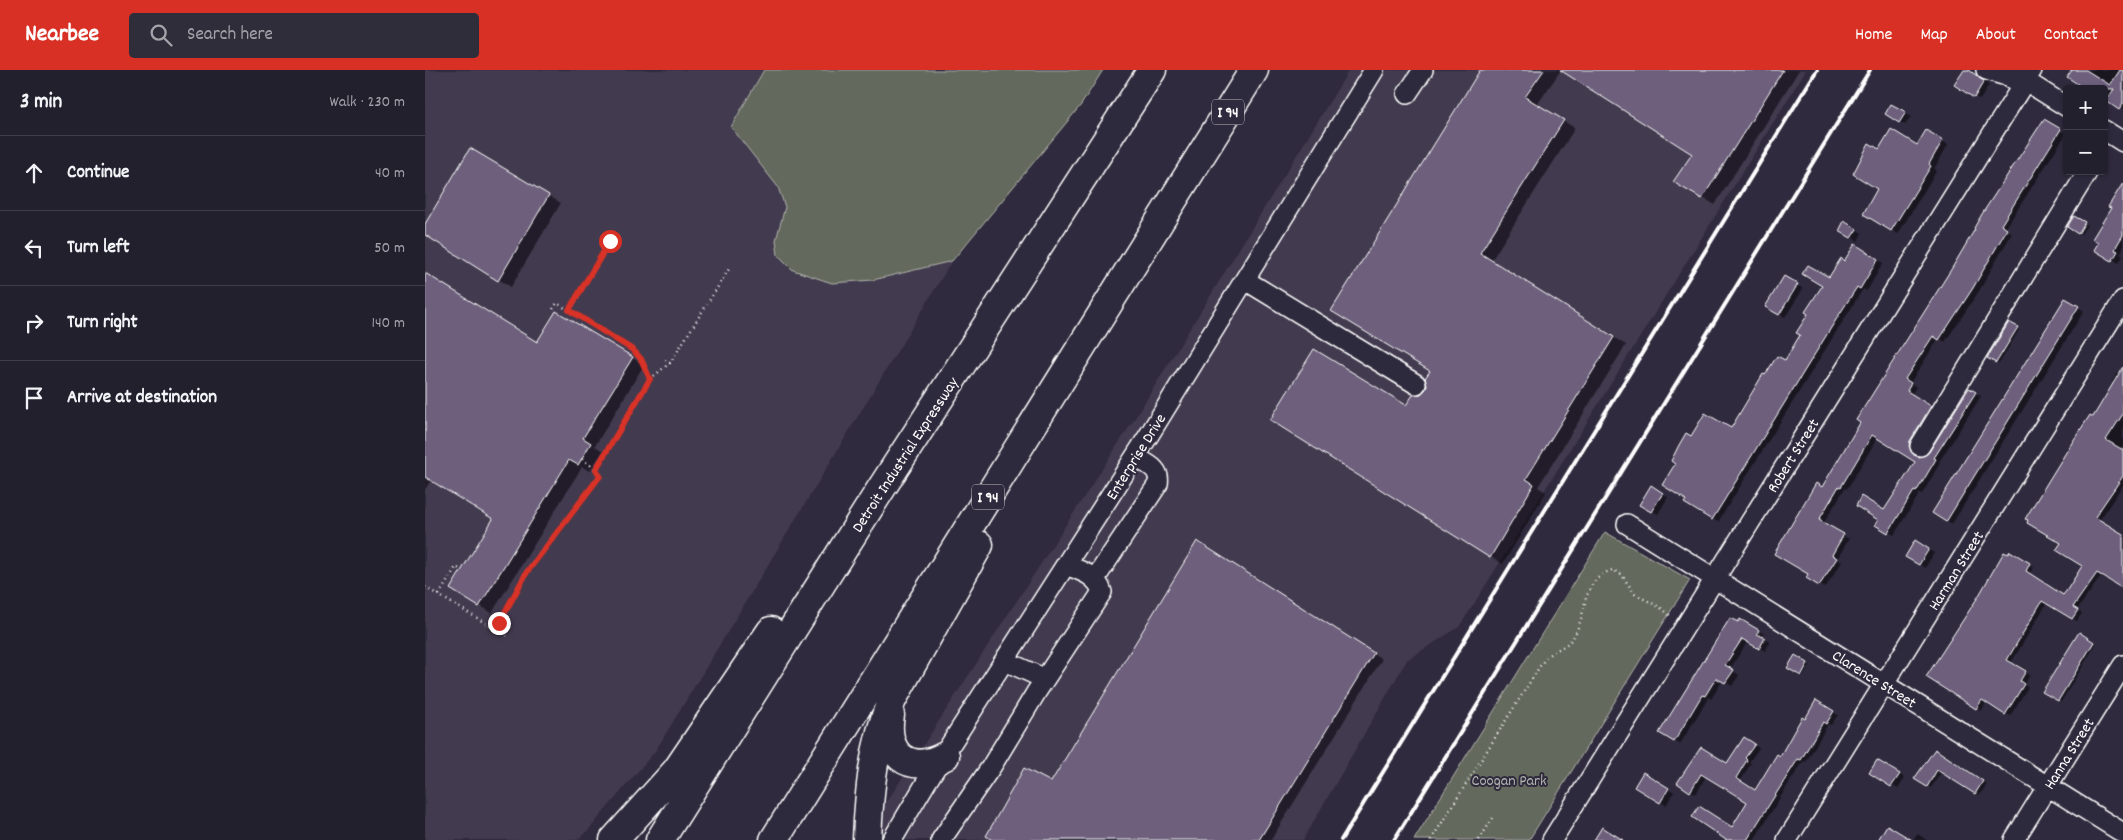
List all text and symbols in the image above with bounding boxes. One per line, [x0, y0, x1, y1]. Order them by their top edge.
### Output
search box [129, 13, 479, 58]
text: Nearbee [25, 18, 99, 52]
icon: search [147, 21, 175, 49]
text: Search here [187, 22, 273, 49]
text: Home [1855, 23, 1892, 48]
text: Map [1920, 23, 1948, 48]
text: About [1976, 23, 2016, 48]
text: Contact [2044, 23, 2098, 48]
map controls [2063, 85, 2108, 175]
button: + [2063, 85, 2108, 130]
text: 3 min [20, 88, 62, 118]
text: Walk · 230 m [329, 91, 405, 114]
road number: I 94 [1212, 100, 1244, 124]
button: − [2063, 130, 2108, 175]
icon: ahead [20, 159, 48, 187]
text: Continue [67, 160, 129, 187]
text: 40 m [375, 162, 405, 185]
route start [599, 230, 622, 253]
icon: left [20, 234, 48, 262]
text: Turn left [67, 235, 130, 262]
text: 50 m [374, 237, 405, 260]
icon: right [20, 309, 48, 337]
text: Turn right [67, 310, 138, 337]
text: 140 m [371, 312, 405, 335]
street label: Detroit Industrial Expressway [847, 373, 965, 538]
icon: arrive [20, 384, 48, 412]
text: Arrive at destination [67, 385, 217, 412]
street label: Enterprise Drive [1101, 410, 1173, 505]
street label: Robert Street [1762, 415, 1826, 498]
road number: I 94 [972, 484, 1004, 510]
street label: Harman Street [1924, 527, 1991, 616]
route end [488, 612, 511, 635]
street label: Clarence Street [1827, 645, 1920, 715]
street label: Hanna Street [2039, 714, 2101, 795]
park label: Coogan Park [1472, 770, 1546, 793]

